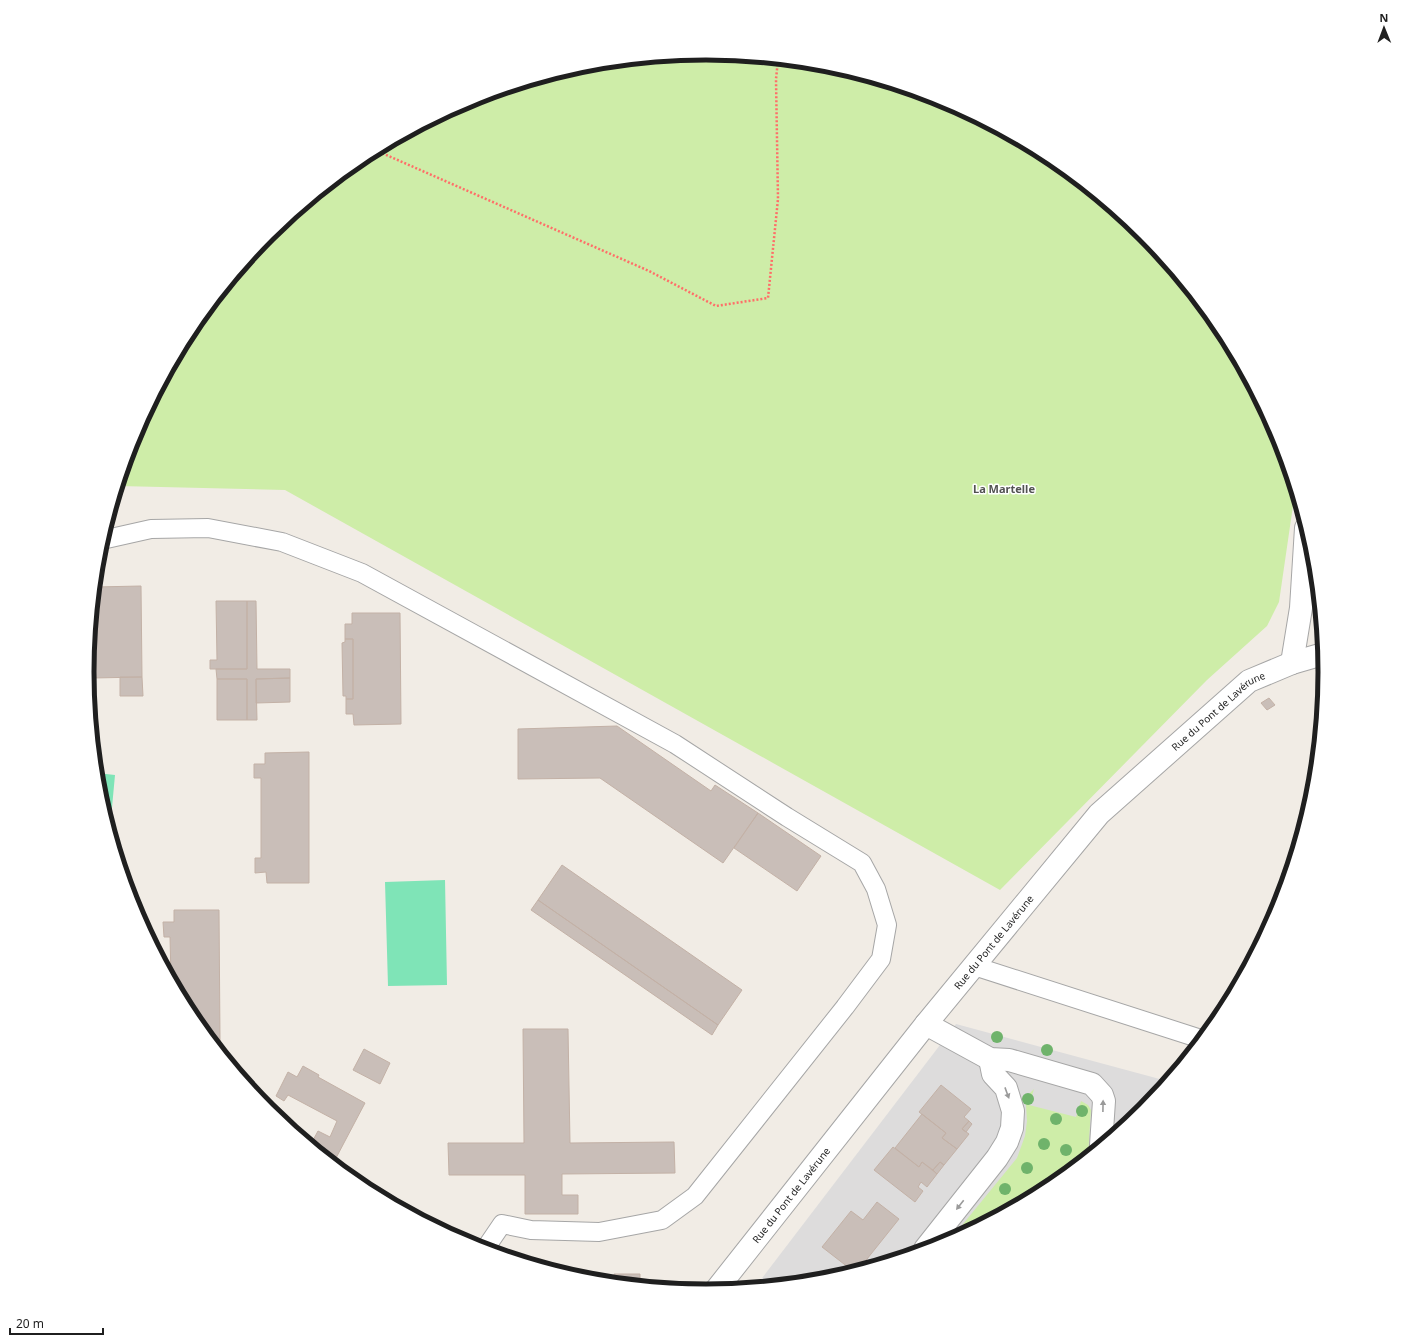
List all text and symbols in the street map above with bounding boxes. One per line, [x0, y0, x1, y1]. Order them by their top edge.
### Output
north arrow [1364, 8, 1404, 48]
text: N [1379, 10, 1388, 25]
district label: La Martelle [973, 481, 1035, 496]
street label: Rue du Pont de Lavérune [1168, 668, 1267, 754]
street label: Rue du Pont de Lavérune [950, 892, 1037, 992]
one-way arrow [1005, 1088, 1011, 1100]
one-way arrow [1100, 1099, 1106, 1112]
street label: Rue du Pont de Lavérune [749, 1144, 833, 1246]
one-way arrow [956, 1200, 964, 1211]
scale bar [10, 1310, 103, 1336]
text: 20 m [16, 1315, 44, 1332]

